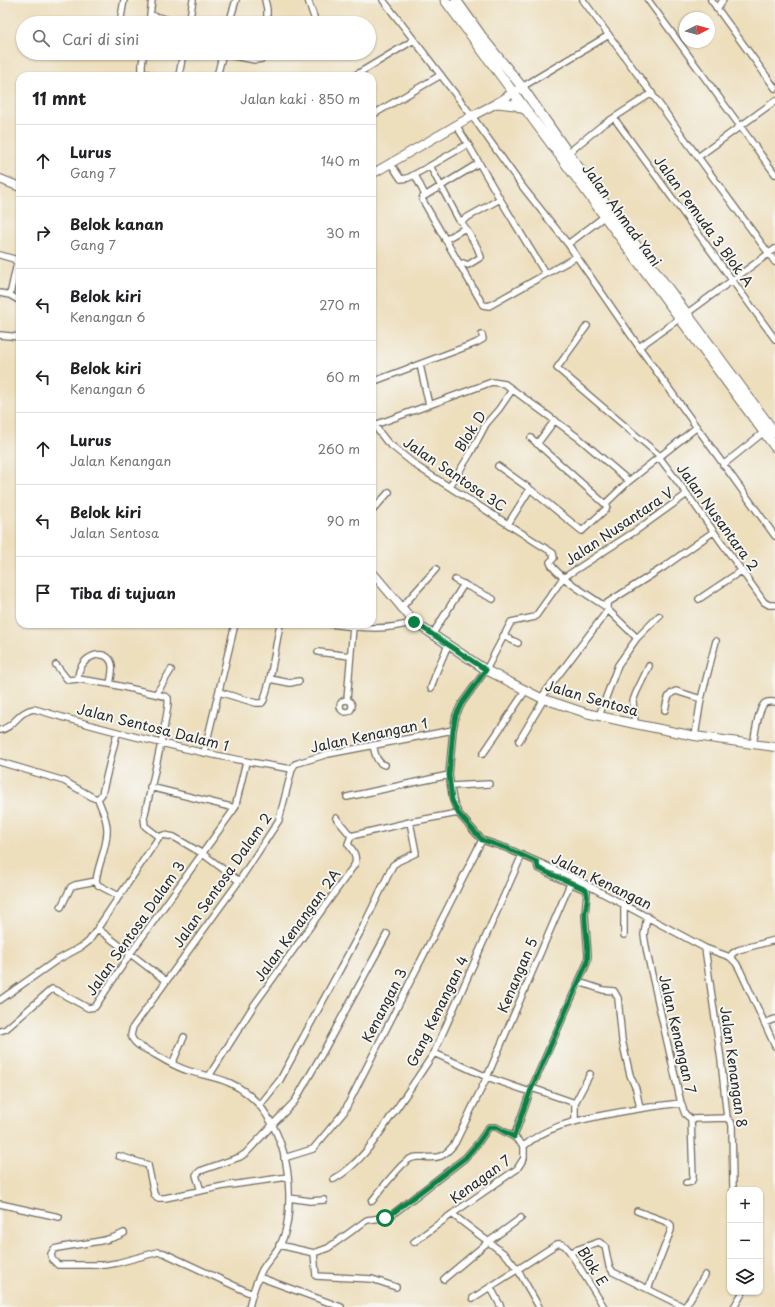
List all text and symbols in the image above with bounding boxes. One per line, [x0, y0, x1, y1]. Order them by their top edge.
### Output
north arrow [679, 12, 715, 48]
search box [16, 16, 376, 60]
icon: search [30, 27, 52, 49]
text: Cari di sini [62, 27, 139, 50]
text: 11 mnt [32, 85, 87, 111]
text: Jalan kaki · 850 m [240, 89, 360, 108]
text: Lurus [70, 140, 111, 163]
icon: ahead [32, 150, 54, 172]
text: 140 m [321, 151, 360, 170]
street label: Jalan Pemuda 3 Blok A [649, 151, 759, 291]
street label: Jalan Ahmad Yani [577, 159, 667, 271]
text: Gang 7 [70, 163, 116, 182]
text: Belok kanan [70, 212, 164, 235]
icon: right [32, 222, 54, 244]
text: 30 m [326, 223, 360, 242]
text: Gang 7 [70, 235, 116, 254]
text: Belok kiri [70, 284, 141, 307]
icon: left [32, 294, 54, 316]
text: 270 m [319, 295, 360, 314]
text: Kenangan 6 [70, 307, 145, 326]
text: Belok kiri [70, 356, 141, 379]
icon: left [32, 366, 54, 388]
text: 60 m [326, 367, 360, 386]
text: Kenangan 6 [70, 379, 145, 398]
street label: Blok D [449, 406, 491, 456]
text: Lurus [70, 428, 111, 451]
street label: Jalan Santosa 3C [399, 432, 511, 516]
icon: ahead [32, 438, 54, 460]
text: 260 m [318, 439, 360, 458]
text: Jalan Kenangan [70, 451, 171, 470]
street label: Jalan Nusantara 2 [672, 459, 764, 575]
street label: Jalan Nusantara V [560, 482, 678, 570]
text: Belok kiri [70, 500, 141, 523]
icon: left [32, 510, 54, 532]
text: 90 m [327, 511, 360, 530]
text: Jalan Sentosa [70, 523, 159, 542]
text: Tiba di tujuan [70, 581, 176, 604]
icon: arrive [32, 582, 54, 604]
route end [405, 613, 423, 631]
street label: Jalan Sentosa [543, 675, 641, 721]
street label: Jalan Sentosa Dalam 1 [75, 698, 231, 756]
street label: Jalan Kenangan 1 [308, 712, 430, 758]
street label: Jalan Sentosa Dalam 2 [167, 808, 277, 952]
street label: Jalan Kenangan [548, 848, 656, 914]
street label: Jalan Sentosa Dalam 3 [81, 856, 189, 1000]
street label: Jalan Kenangan 2A [249, 864, 345, 986]
street label: Kenangan 5 [492, 934, 542, 1016]
street label: Gang Kenangan 4 [401, 952, 473, 1070]
street label: Kenangan 3 [356, 964, 412, 1046]
street label: Jalan Kenangan 7 [654, 972, 702, 1096]
street label: Jalan Kenangan 8 [715, 1005, 753, 1129]
street label: Kenagan 7 [445, 1150, 515, 1208]
map controls [727, 1187, 763, 1295]
button: + [727, 1187, 763, 1223]
route start [376, 1209, 394, 1227]
button: − [727, 1223, 763, 1259]
street label: Blok E [573, 1242, 613, 1290]
button: layers [727, 1259, 763, 1295]

